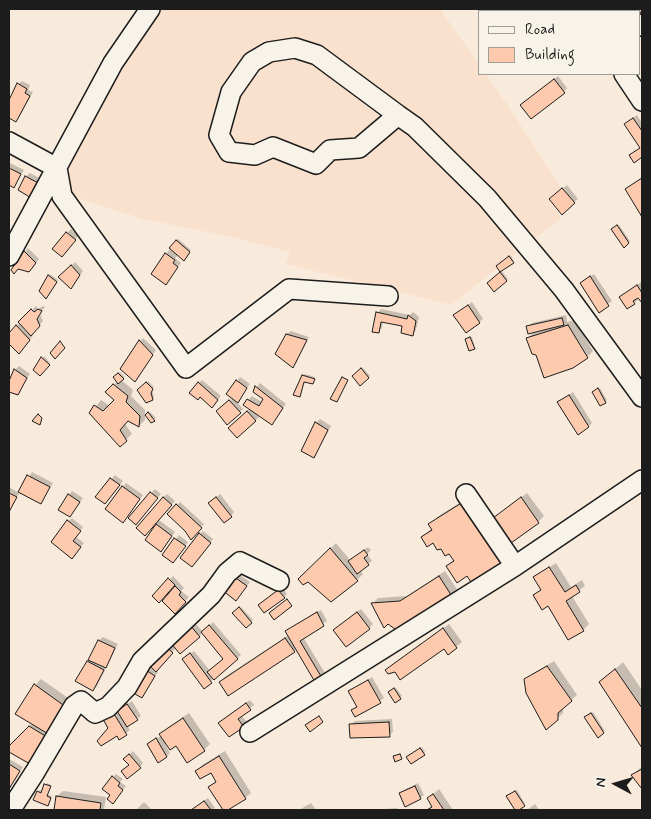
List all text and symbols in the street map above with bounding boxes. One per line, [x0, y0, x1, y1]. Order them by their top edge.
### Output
legend [478, 10, 641, 75]
text: Road [525, 20, 555, 40]
text: Building [525, 45, 575, 65]
north arrow [591, 759, 641, 809]
text: N [592, 777, 611, 788]

